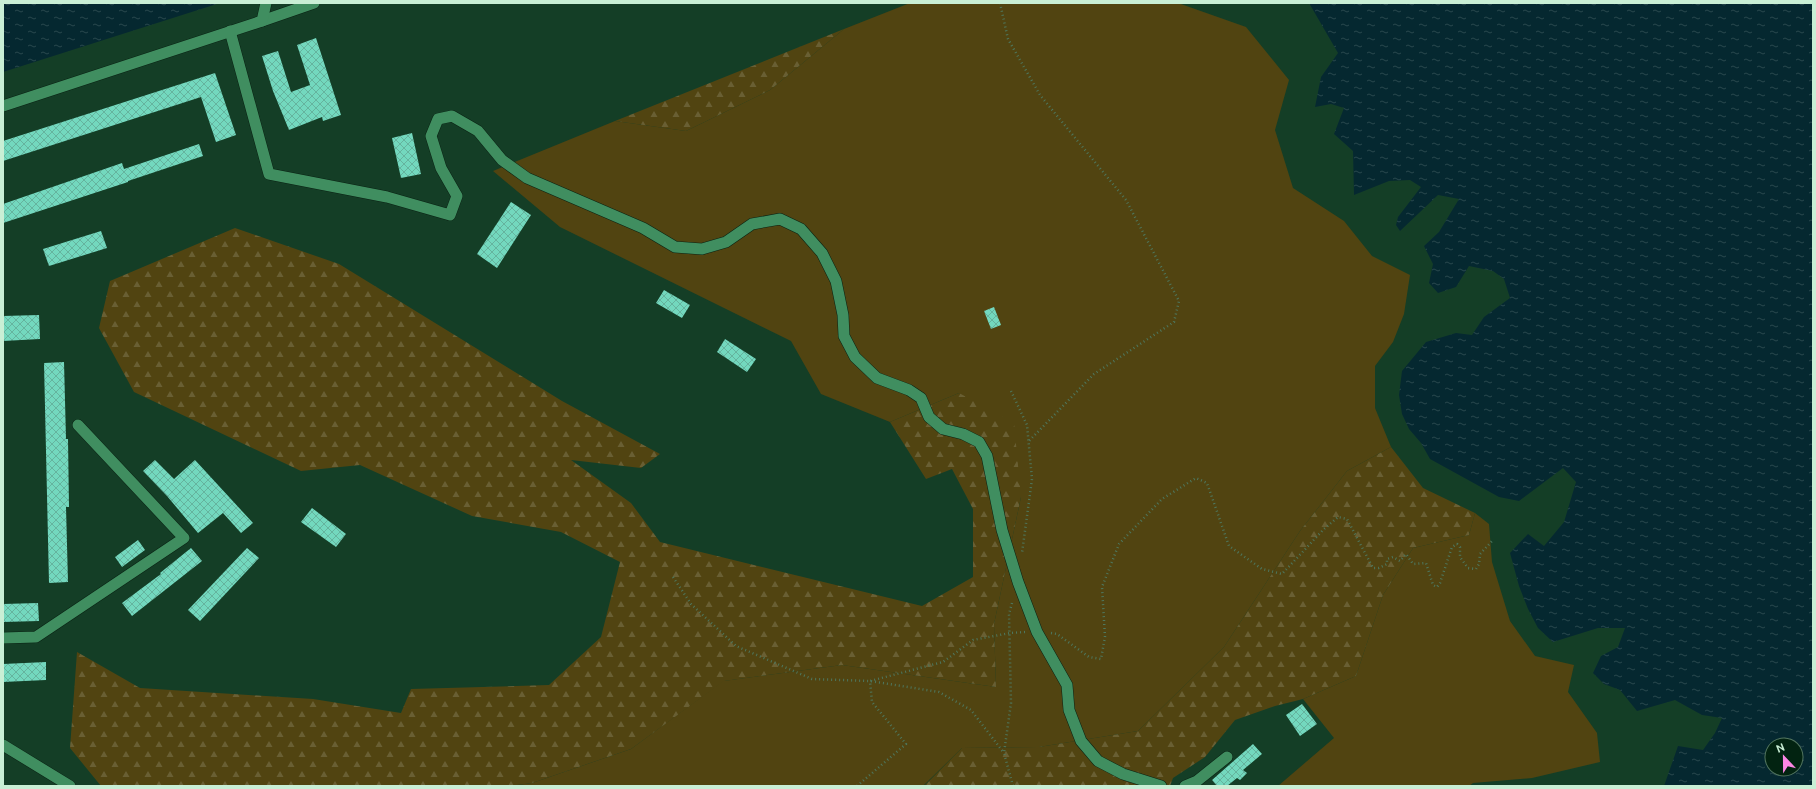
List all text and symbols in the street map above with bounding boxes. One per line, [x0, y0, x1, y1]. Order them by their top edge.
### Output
north arrow [1764, 737, 1804, 777]
text: N [1774, 741, 1786, 755]

